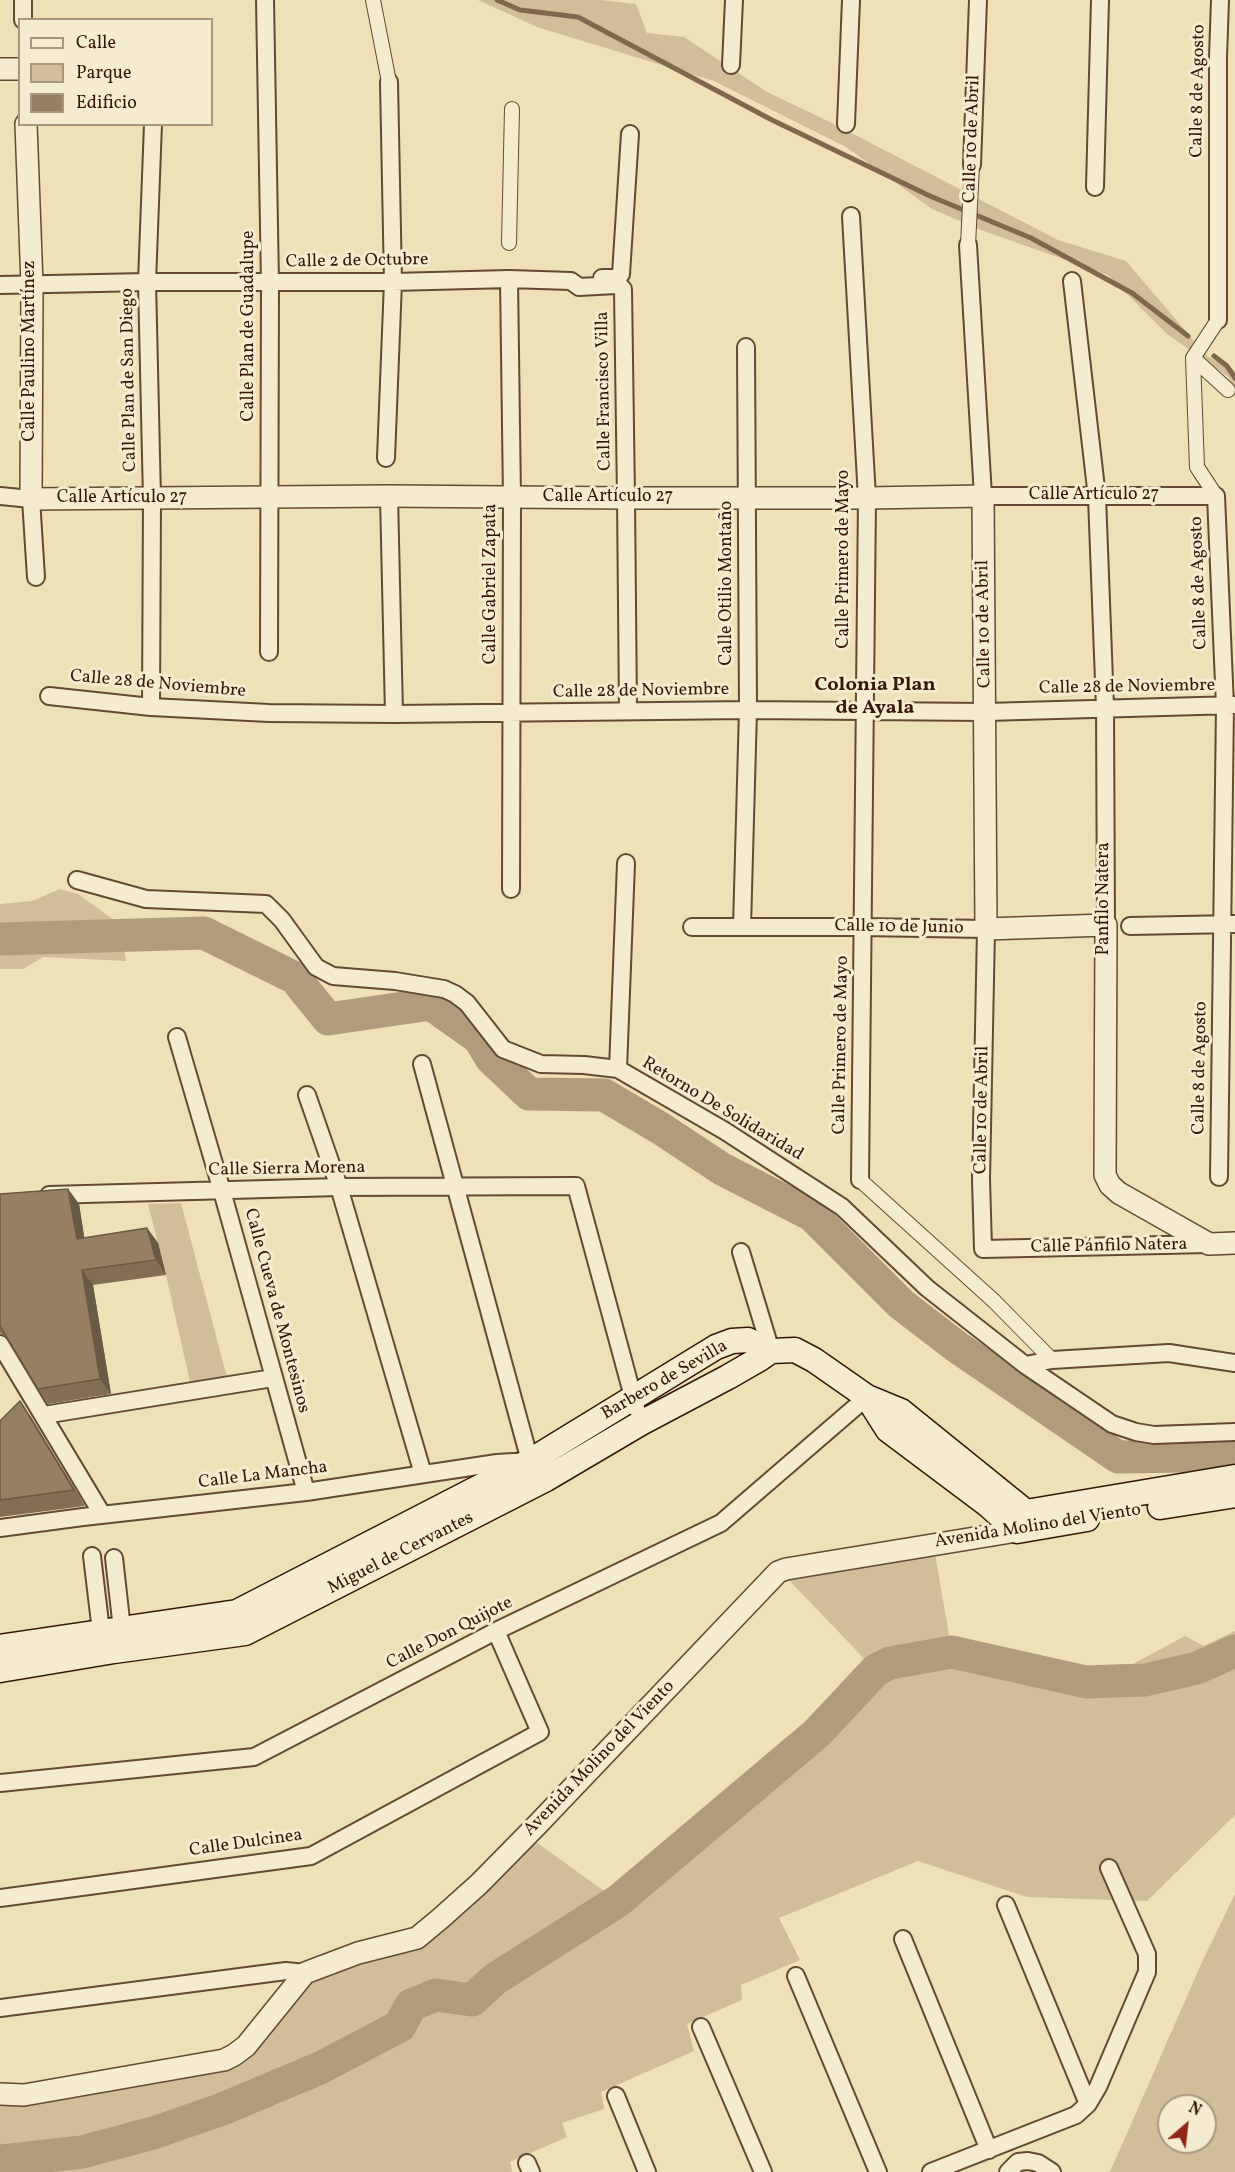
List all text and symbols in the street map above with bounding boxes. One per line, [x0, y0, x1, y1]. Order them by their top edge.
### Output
legend [18, 18, 213, 126]
street label: Calle 8 de Agosto [1187, 24, 1211, 158]
text: Calle [76, 31, 116, 56]
text: Parque [76, 61, 131, 86]
street label: Calle 10 de Abril [960, 75, 986, 203]
text: Edificio [76, 91, 137, 116]
street label: Calle Plan de Guadalupe [239, 231, 261, 421]
street label: Calle 2 de Octubre [285, 250, 429, 274]
street label: Calle Paulino Martínez [20, 260, 42, 442]
street label: Calle Plan de San Diego [118, 288, 142, 472]
street label: Calle Francisco Villa [593, 311, 617, 471]
street label: Calle Primero de Mayo [834, 470, 856, 648]
street label: Calle Artículo 27 [1029, 485, 1159, 507]
street label: Calle Artículo 27 [543, 487, 673, 509]
street label: Calle Artículo 27 [57, 488, 187, 510]
street label: Calle Otilio Montaño [717, 501, 739, 665]
street label: Calle Gabriel Zapata [481, 504, 503, 664]
street label: Calle 8 de Agosto [1187, 516, 1213, 650]
street label: Calle 10 de Abril [973, 560, 997, 688]
street label: Calle 28 de Noviembre [69, 667, 247, 703]
district label: Colonia Plan de Ayala [814, 674, 936, 721]
street label: Calle 28 de Noviembre [1039, 676, 1215, 700]
street label: Calle 28 de Noviembre [553, 680, 729, 704]
street label: Panfilo Natera [1094, 842, 1116, 956]
street label: Calle 10 de Junio [834, 916, 964, 940]
street label: Calle Primero de Mayo [830, 955, 854, 1135]
street label: Calle 8 de Agosto [1189, 1001, 1213, 1135]
street label: Calle 10 de Abril [971, 1046, 995, 1174]
street label: Retorno De Solidaridad [637, 1053, 807, 1167]
street label: Calle Sierra Morena [208, 1158, 366, 1182]
street label: Calle Cueva de Montesinos [238, 1206, 314, 1416]
street label: Calle Pánfilo Natera [1030, 1235, 1188, 1259]
street label: Barbero de Sevilla [598, 1336, 732, 1426]
street label: Calle La Mancha [197, 1457, 329, 1495]
street label: Avenida Molino del Viento [933, 1500, 1143, 1554]
street label: Miguel de Cervantes [324, 1508, 478, 1600]
street label: Calle Don Quijote [383, 1593, 517, 1675]
street label: Avenida Molino del Viento [520, 1677, 680, 1841]
street label: Calle Dulcinea [188, 1825, 304, 1863]
north arrow [1157, 2094, 1217, 2154]
text: N [1184, 2097, 1205, 2122]

